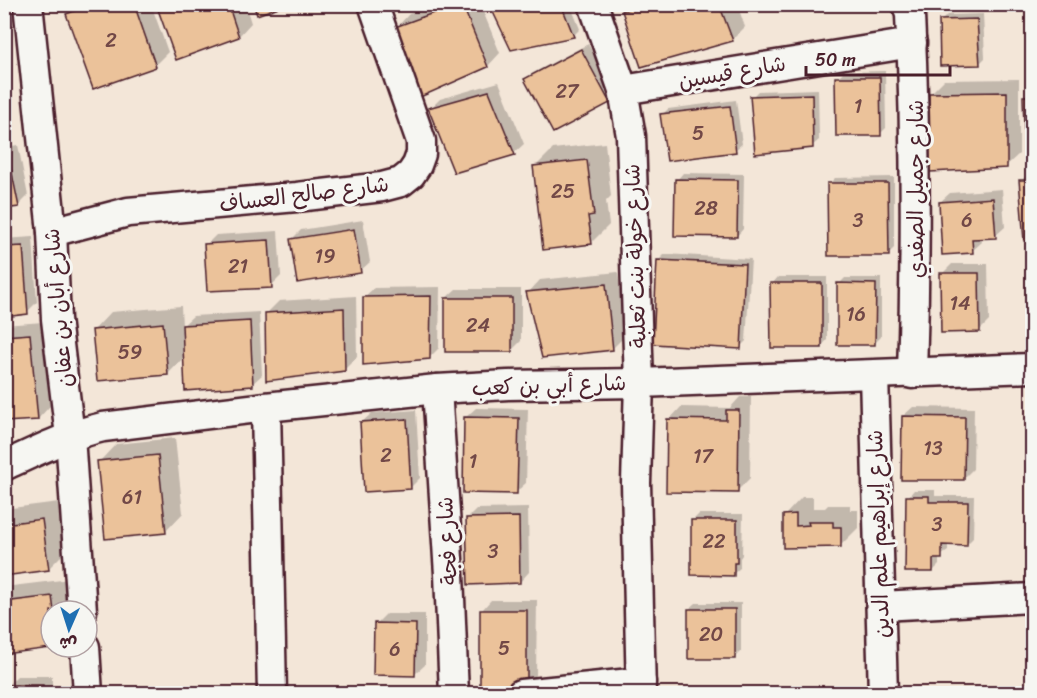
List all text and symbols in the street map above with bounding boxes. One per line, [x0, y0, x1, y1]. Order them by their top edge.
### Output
house number: 2 [105, 23, 117, 58]
scale bar [806, 39, 950, 77]
street label: شارع قيسين [675, 43, 789, 101]
text: 50 m [815, 44, 856, 76]
house number: 27 [556, 74, 580, 109]
house number: 1 [854, 89, 862, 124]
street label: شارع جميل الصفدي [896, 100, 935, 278]
house number: 5 [692, 116, 704, 151]
street label: شارع خولة بنت ثعلبة [612, 163, 658, 349]
street label: شارع صالح العساف [217, 164, 391, 224]
house number: 25 [551, 174, 575, 209]
house number: 28 [694, 191, 718, 226]
house number: 3 [853, 203, 864, 238]
house number: 6 [961, 203, 973, 238]
street label: شارع أبان بن عفان [32, 227, 84, 389]
house number: 19 [315, 239, 335, 274]
house number: 21 [228, 249, 248, 284]
house number: 14 [949, 286, 971, 321]
house number: 16 [846, 297, 866, 332]
house number: 24 [466, 308, 490, 343]
house number: 59 [118, 335, 142, 370]
street label: شارع أبي بن كعب [471, 363, 627, 407]
street label: شارع إبراهيم علم الدين [855, 429, 901, 639]
house number: 13 [923, 431, 943, 466]
house number: 2 [380, 438, 392, 473]
house number: 17 [693, 439, 715, 474]
house number: 1 [469, 444, 477, 479]
house number: 61 [122, 480, 142, 515]
street label: شارع فجة [425, 496, 469, 586]
house number: 3 [932, 507, 943, 542]
house number: 22 [702, 524, 726, 559]
house number: 3 [488, 534, 499, 569]
north arrow [39, 599, 99, 659]
house number: 20 [699, 617, 723, 652]
text: ش [59, 629, 78, 658]
house number: 5 [498, 631, 510, 666]
house number: 6 [389, 632, 401, 667]

